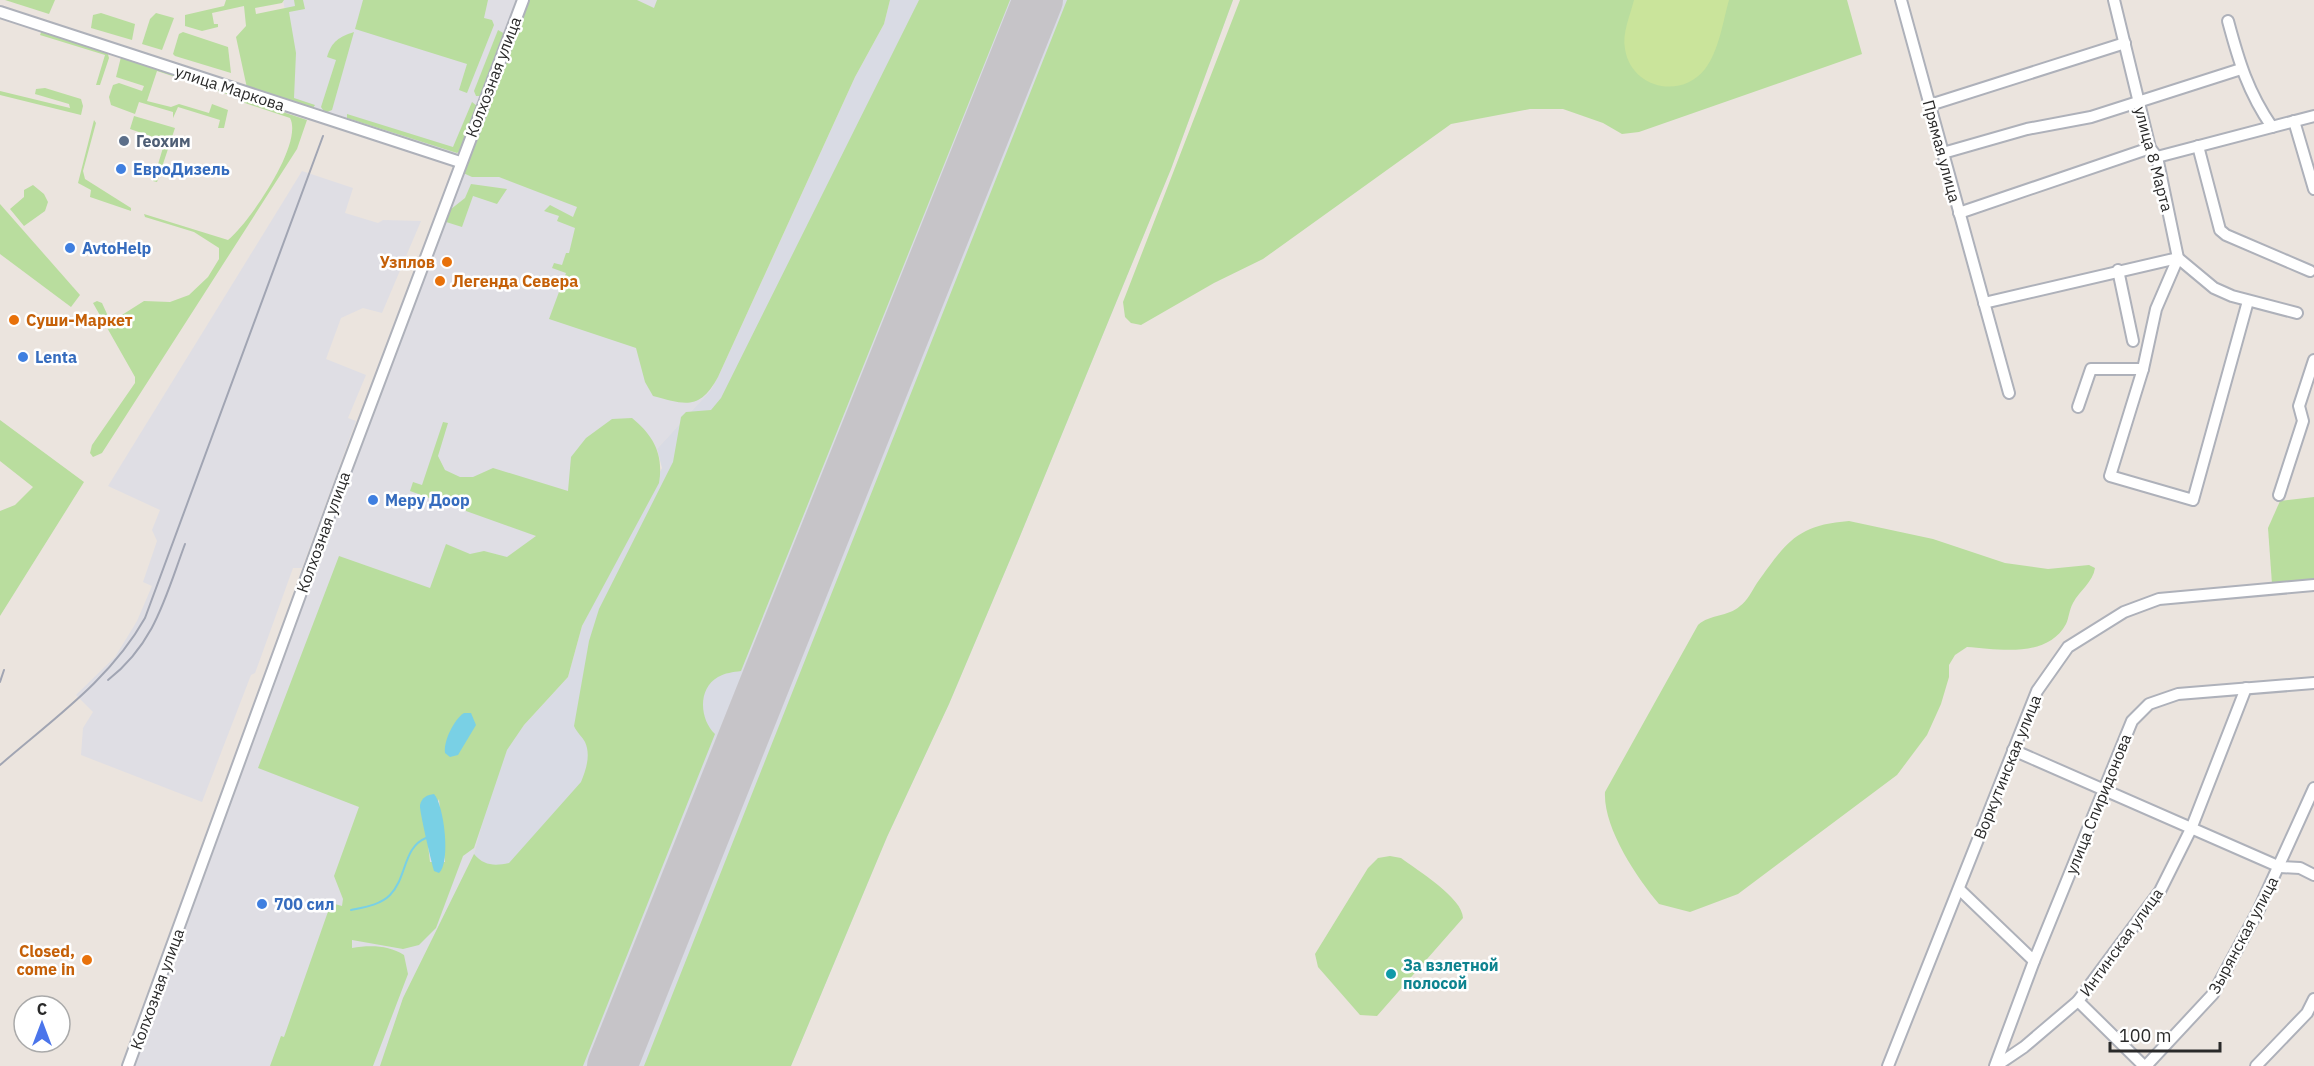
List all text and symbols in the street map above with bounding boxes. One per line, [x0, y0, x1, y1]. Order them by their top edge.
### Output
street label: Колхозная улица [461, 13, 525, 140]
street label: улица Маркова [173, 61, 288, 115]
street label: Прямая улица [1919, 98, 1965, 205]
street label: улица 8 Марта [2130, 104, 2178, 214]
place label: Геохим [136, 131, 191, 151]
marker: Геохим [117, 134, 131, 148]
place label: ЕвроДизель [133, 159, 230, 179]
marker: ЕвроДизель [114, 162, 128, 176]
place label: AvtoHelp [82, 238, 152, 258]
marker: AvtoHelp [63, 241, 77, 255]
place label: Узплов [380, 252, 435, 272]
marker: Узплов [440, 255, 454, 269]
place label: Легенда Севера [452, 271, 578, 291]
marker: Легенда Севера [433, 274, 447, 288]
place label: Суши-Маркет [26, 310, 133, 330]
marker: Суши-Маркет [7, 313, 21, 327]
place label: Lenta [35, 347, 77, 367]
marker: Lenta [16, 350, 30, 364]
street label: Колхозная улица [292, 468, 354, 595]
place label: Меру Доор [385, 490, 470, 510]
marker: Меру Доор [366, 493, 380, 507]
street label: Воркутинская улица [1969, 692, 2045, 842]
street label: улица Спиридонова [2061, 730, 2135, 877]
street label: Зырянская улица [2204, 872, 2283, 997]
street label: Интинская улица [2075, 884, 2167, 1000]
place label: 700 сил [274, 894, 334, 914]
marker: 700 сил [255, 897, 269, 911]
street label: Колхозная улица [126, 925, 188, 1052]
place label: Closed, come in [17, 941, 75, 979]
marker: Closed, come in [80, 953, 94, 967]
place label: За взлетной полосой [1403, 955, 1499, 993]
marker: За взлетной полосой [1384, 967, 1398, 981]
north arrow [12, 994, 72, 1054]
text: С [37, 999, 47, 1019]
scale bar [2110, 1015, 2220, 1053]
text: 100 m [2119, 1024, 2171, 1047]

